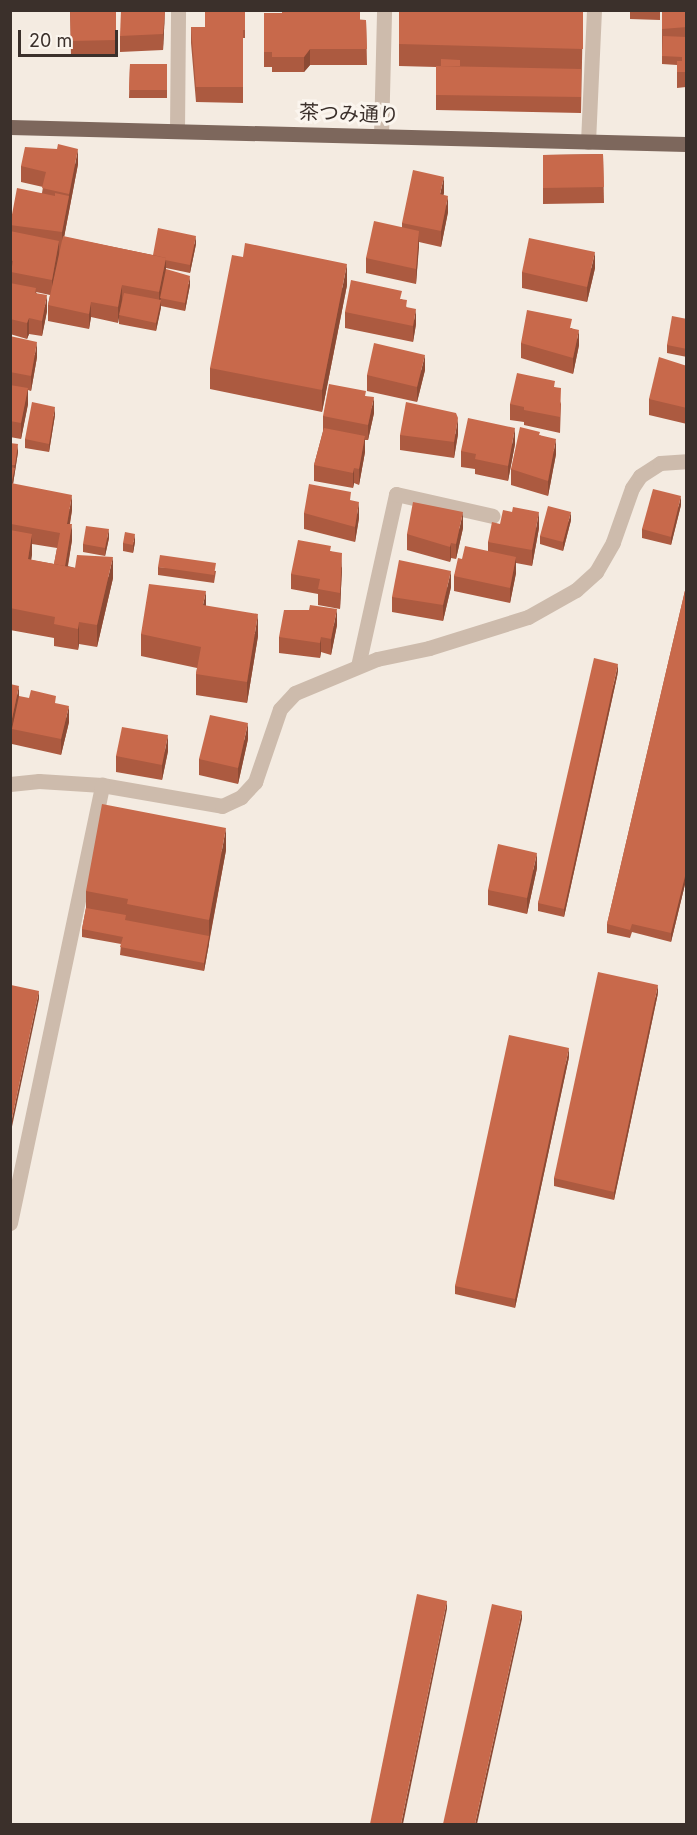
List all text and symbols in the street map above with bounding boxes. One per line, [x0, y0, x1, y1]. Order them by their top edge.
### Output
scale bar [21, 18, 122, 56]
text: 20 m [29, 30, 72, 51]
street label: 茶つみ通り [299, 100, 399, 128]

